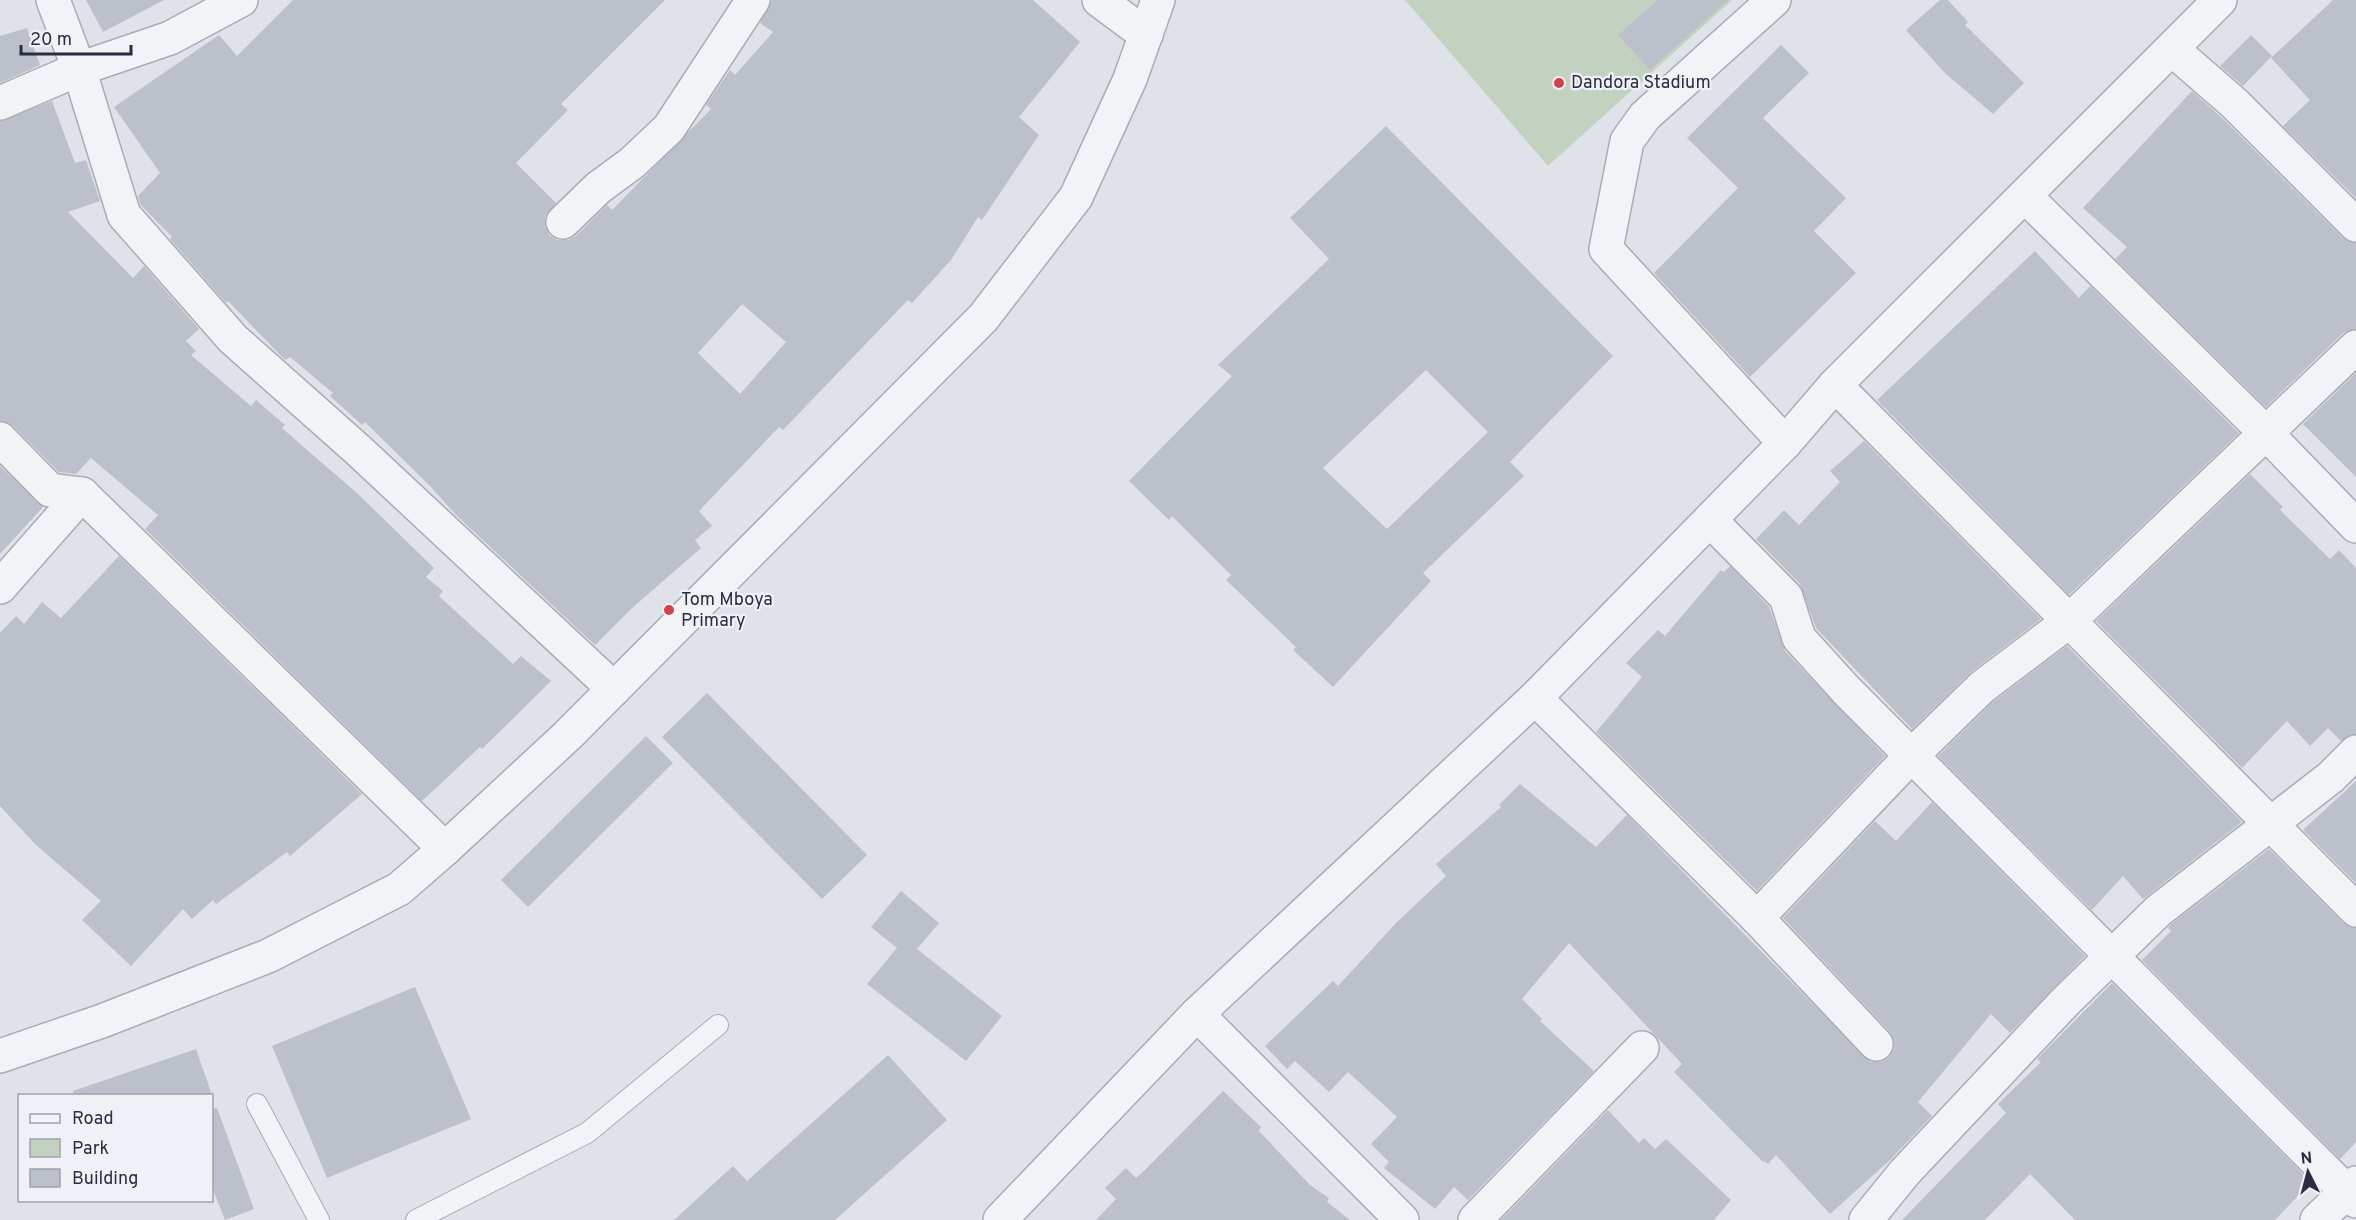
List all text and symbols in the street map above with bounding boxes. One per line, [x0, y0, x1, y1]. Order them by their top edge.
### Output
scale bar [21, 18, 130, 56]
text: 20 m [30, 29, 72, 52]
place label: Dandora Stadium [1571, 72, 1711, 95]
marker: Dandora Stadium [1552, 76, 1566, 90]
place label: Tom Mboya Primary [681, 589, 773, 633]
marker: Tom Mboya Primary [662, 603, 676, 617]
legend [18, 1094, 213, 1202]
text: Road [72, 1108, 114, 1131]
text: Park [72, 1138, 109, 1161]
north arrow [2278, 1142, 2338, 1202]
text: N [2300, 1149, 2313, 1170]
text: Building [72, 1168, 138, 1191]

